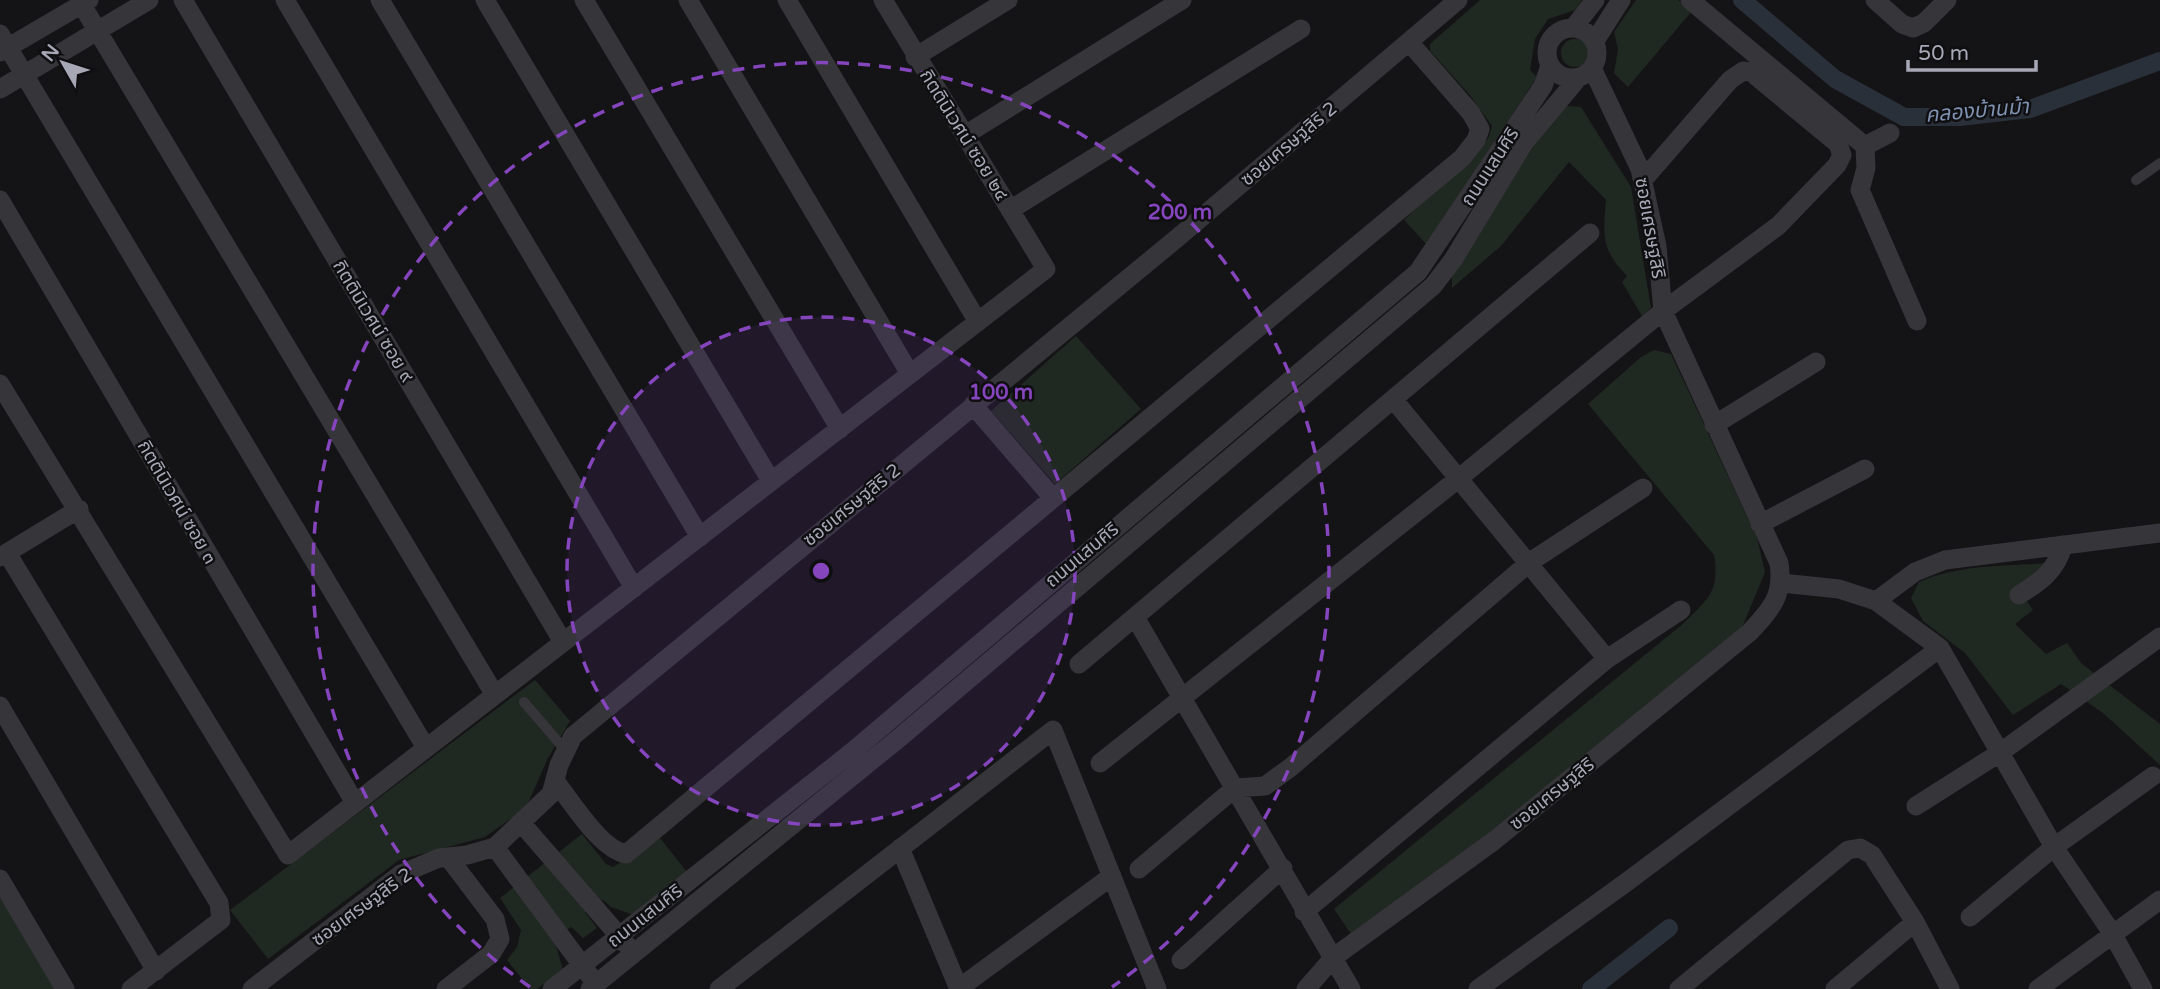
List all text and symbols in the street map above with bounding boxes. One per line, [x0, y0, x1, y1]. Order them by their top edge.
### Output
north arrow [28, 28, 98, 98]
scale bar [1908, 28, 2036, 72]
text: N [37, 40, 64, 66]
text: 50 m [1918, 41, 1969, 66]
street label: กิตตินิเวศน์ ซอย ๒๔ [915, 66, 1013, 204]
water label: คลองบ้านม้า [1924, 94, 2031, 128]
street label: ซอยเศรษฐสิริ 2 [1236, 97, 1342, 191]
street label: ถนนแสนศิริ [1457, 124, 1523, 210]
street label: ซอยเศรษฐสิริ [1630, 176, 1670, 280]
text: 200 m [1148, 200, 1212, 225]
street label: กิตตินิเวศน์ ซอย ๙ [328, 256, 418, 386]
text: 100 m [969, 380, 1033, 405]
street label: กิตตินิเวศน์ ซอย ๓ [133, 436, 221, 568]
street label: ซอยเศรษฐสิริ 2 [799, 459, 905, 551]
street label: ถนนแสนศิริ [1041, 518, 1123, 592]
centre of rings [809, 559, 833, 583]
street label: ซอยเศรษฐสิริ [1505, 753, 1599, 835]
street label: ซอยเศรษฐสิริ 2 [307, 863, 417, 951]
street label: ถนนแสนศิริ [603, 880, 687, 952]

